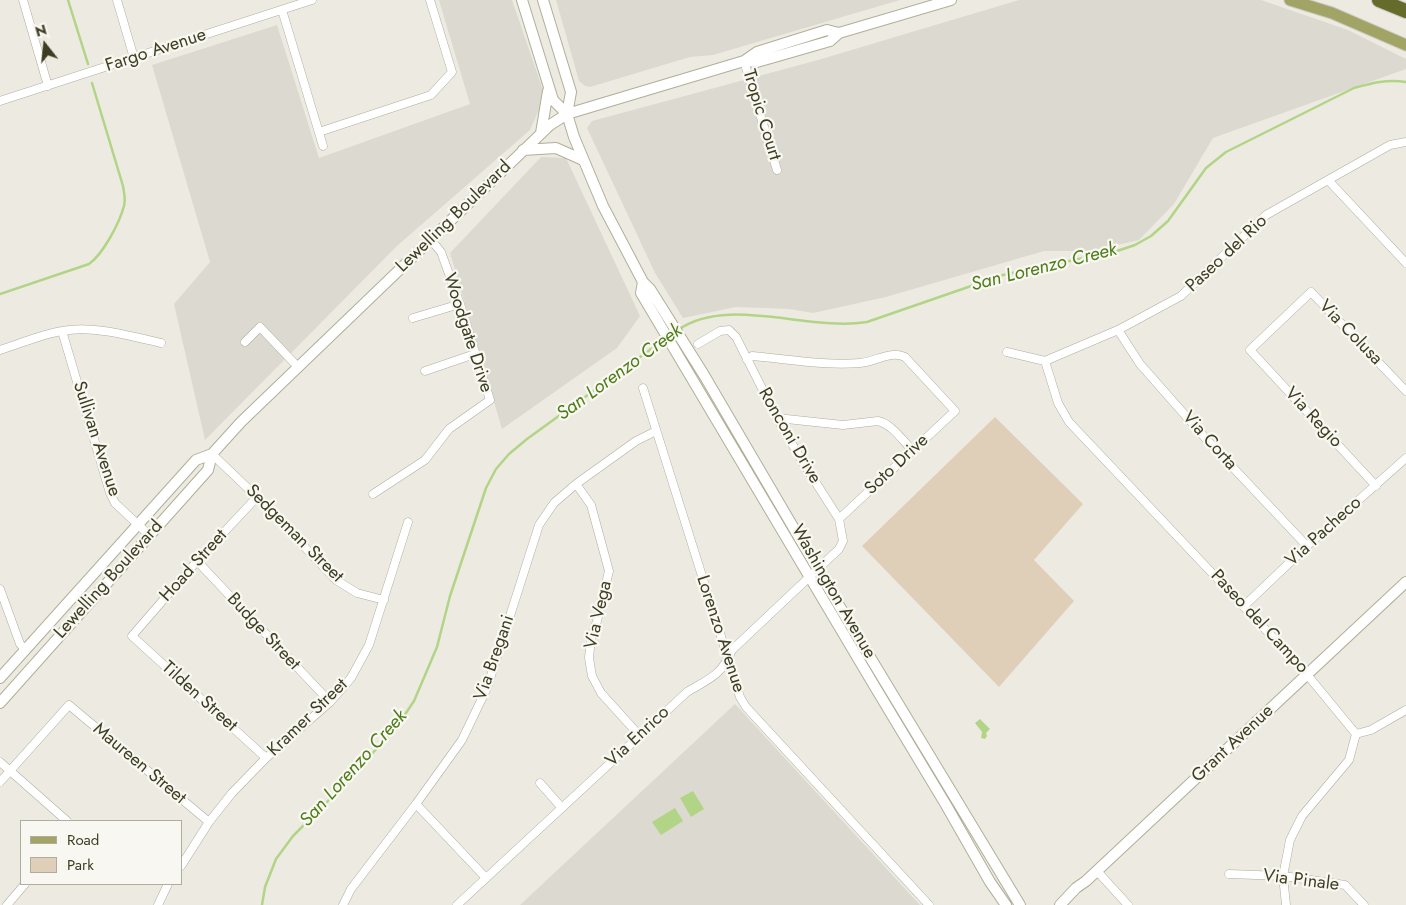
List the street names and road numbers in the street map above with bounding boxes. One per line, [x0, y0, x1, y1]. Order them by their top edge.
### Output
street label: Fargo Avenue [103, 25, 209, 77]
street label: Tropic Court [737, 67, 785, 163]
street label: Lewelling Boulevard [392, 156, 516, 278]
street label: Paseo del Rio [1182, 211, 1272, 297]
street label: Woodgate Drive [438, 271, 496, 395]
street label: Via Colusa [1314, 296, 1386, 370]
street label: Sullivan Avenue [67, 379, 125, 499]
street label: Via Regio [1280, 383, 1346, 453]
street label: Ronconi Drive [753, 384, 825, 488]
street label: Via Corta [1177, 407, 1241, 475]
street label: Soto Drive [861, 430, 933, 500]
street label: Sedgeman Street [241, 481, 347, 587]
street label: Via Pacheco [1282, 492, 1366, 572]
street label: Lewelling Boulevard [50, 516, 168, 644]
street label: Washington Avenue [786, 521, 880, 663]
street label: Hoad Street [156, 525, 232, 607]
street label: Paseo del Campo [1205, 566, 1313, 678]
street label: Lorenzo Avenue [691, 573, 749, 695]
street label: Via Vega [581, 579, 617, 651]
street label: Budge Street [222, 589, 304, 675]
street label: Via Bregani [470, 612, 520, 704]
street label: Tilden Street [157, 657, 241, 737]
street label: Kramer Street [264, 675, 352, 761]
street label: Grant Avenue [1188, 701, 1278, 787]
street label: Via Enrico [602, 702, 674, 772]
street label: Maureen Street [88, 719, 190, 809]
street label: Via Pinale [1262, 866, 1340, 896]

